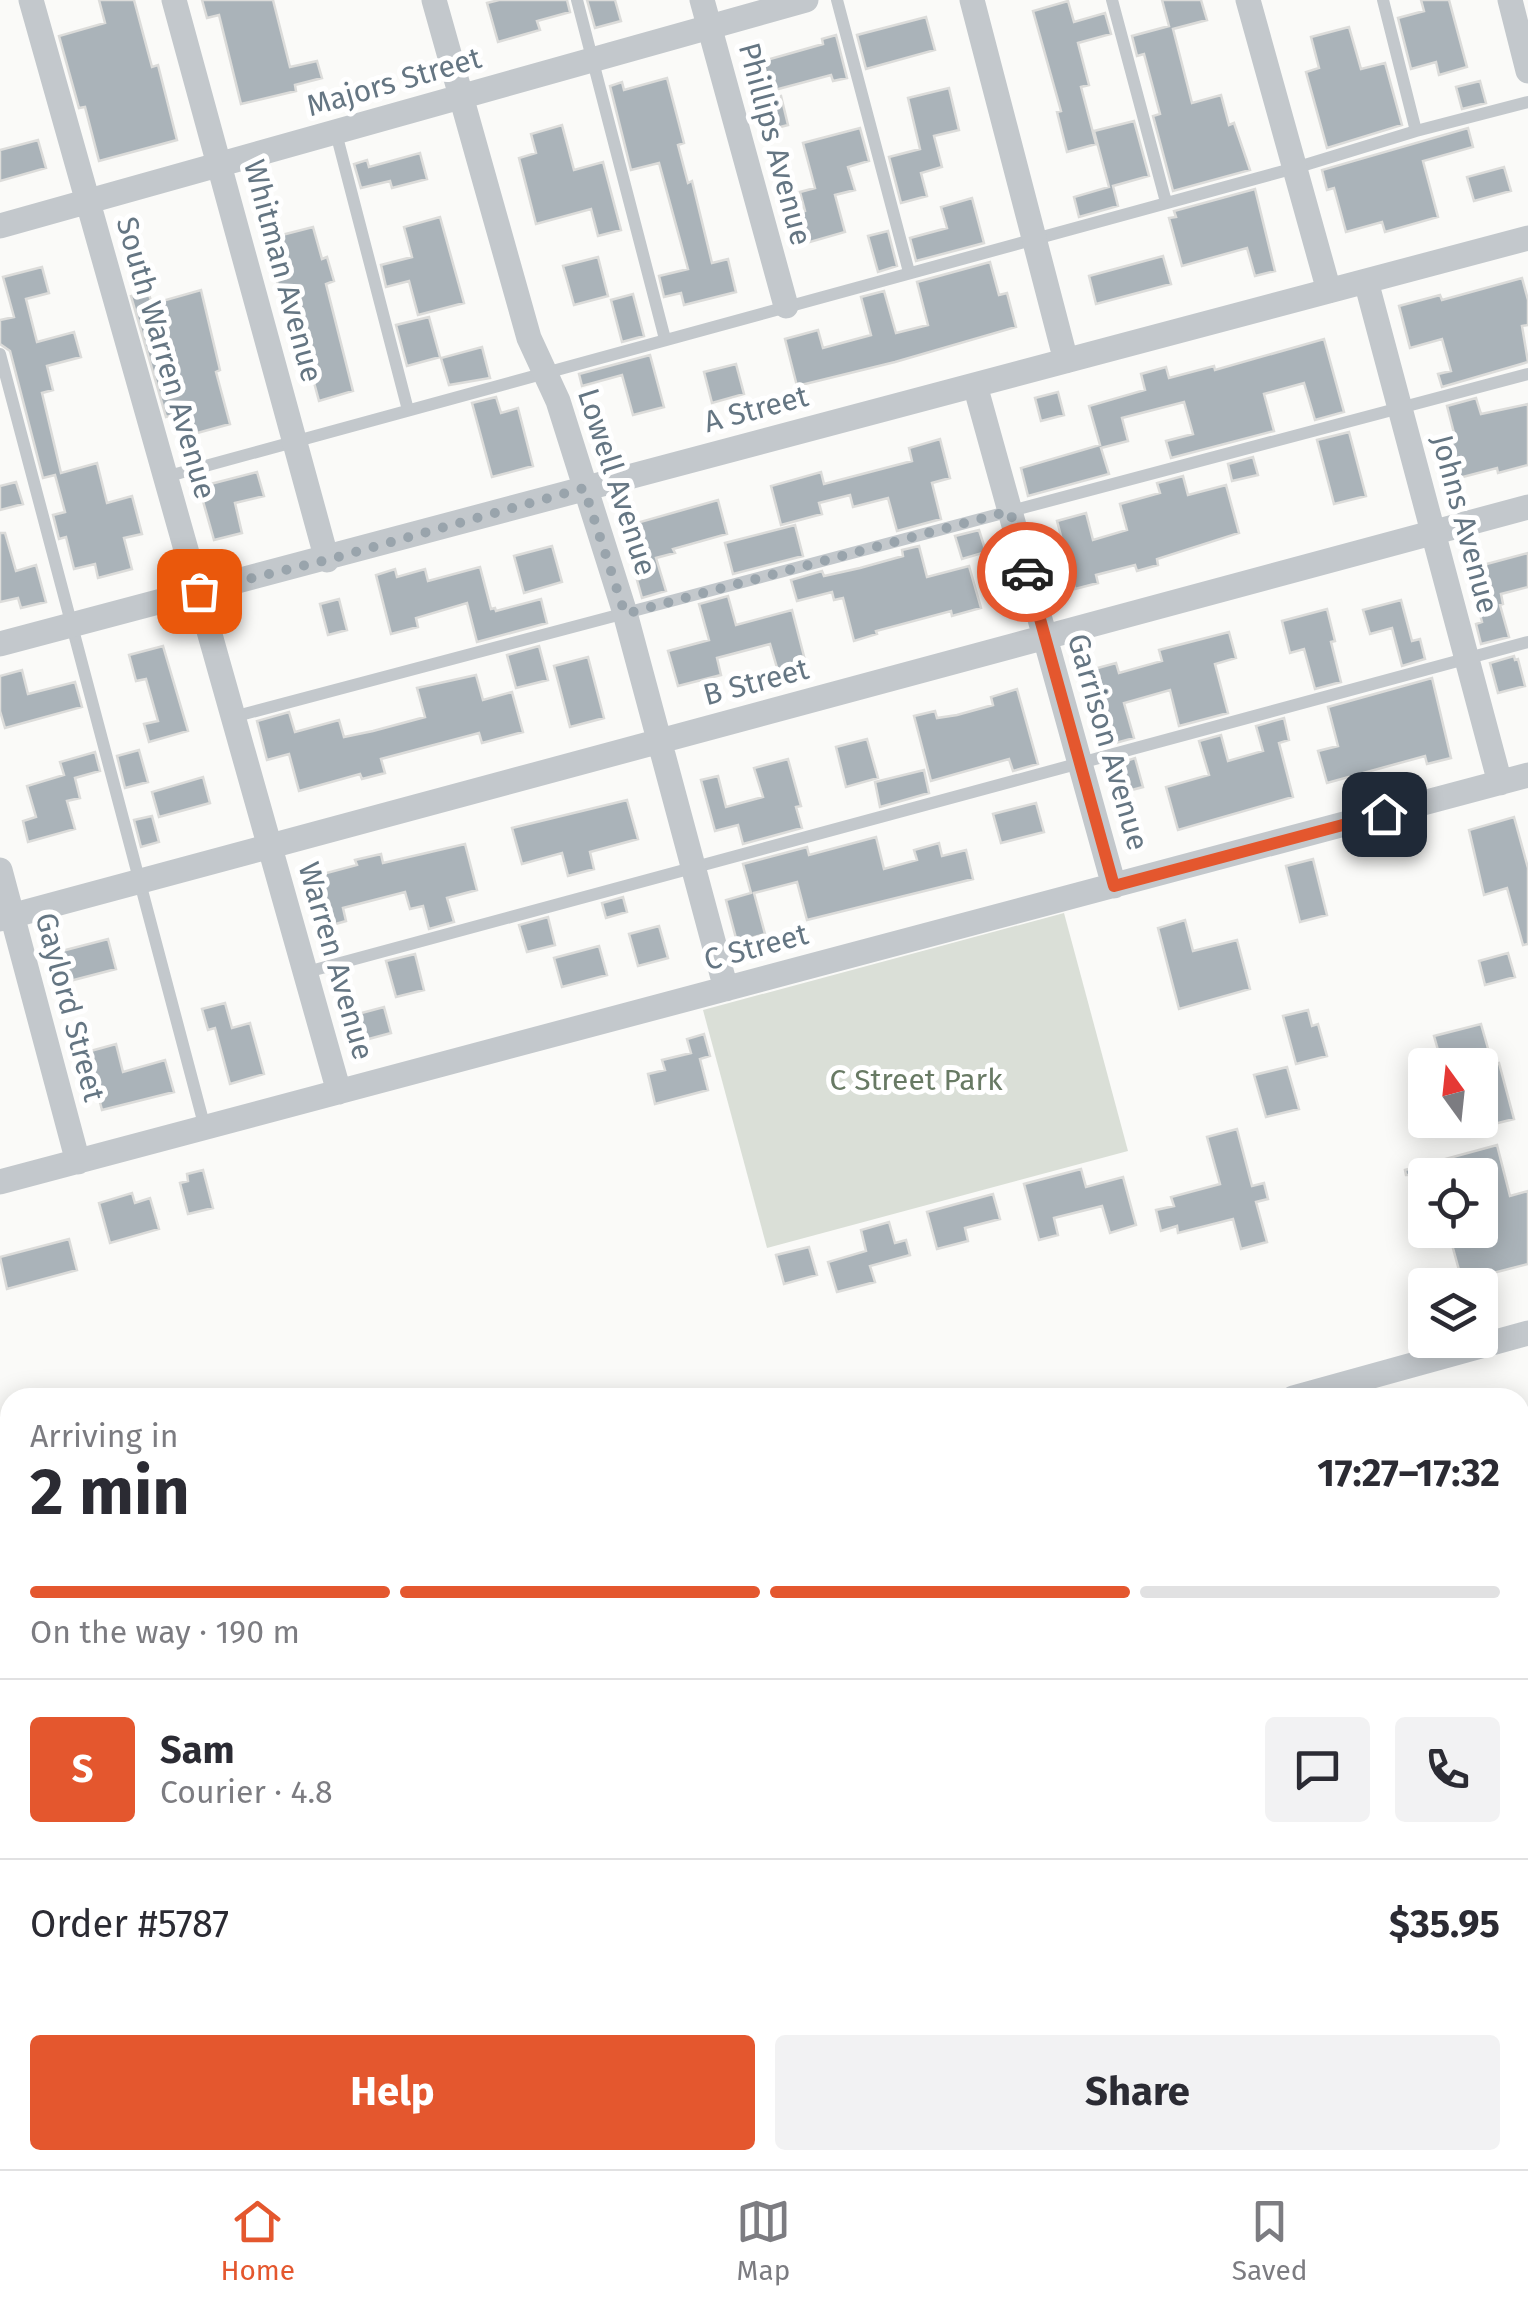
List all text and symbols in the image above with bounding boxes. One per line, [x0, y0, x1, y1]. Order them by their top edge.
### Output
street label: Phillips Avenue [731, 39, 819, 249]
street label: Majors Street [303, 40, 486, 124]
street label: Whitman Avenue [236, 156, 330, 386]
street label: South Warren Avenue [109, 213, 223, 503]
street label: A Street [700, 378, 812, 440]
street label: Lowell Avenue [570, 384, 664, 580]
street label: Johns Avenue [1424, 431, 1506, 617]
courier [977, 522, 1077, 622]
icon: car [1000, 545, 1055, 600]
pin [157, 549, 242, 634]
icon: bag [172, 564, 227, 619]
street label: Garrison Avenue [1060, 630, 1156, 854]
street label: B Street [699, 651, 813, 713]
pin [1342, 772, 1427, 857]
icon: home [1357, 787, 1412, 842]
street label: Warren Avenue [291, 858, 381, 1064]
street label: Gaylord Street [28, 909, 112, 1105]
street label: C Street [700, 916, 812, 978]
north arrow [1408, 1048, 1498, 1138]
map controls [1408, 1048, 1498, 1358]
park label: C Street Park [829, 1062, 1003, 1098]
button: locate [1408, 1158, 1498, 1248]
button: layers [1408, 1268, 1498, 1358]
text: Arriving in [30, 1417, 178, 1455]
text: 17:27–17:32 [1317, 1450, 1500, 1496]
text: 2 min [30, 1453, 190, 1531]
text: On the way · 190 m [30, 1613, 300, 1651]
button: chat [1265, 1717, 1370, 1822]
button: phone [1395, 1717, 1500, 1822]
text: Sam [160, 1727, 235, 1773]
text: S [72, 1746, 93, 1792]
text: Courier · 4.8 [160, 1773, 333, 1811]
text: Order #5787 [30, 1901, 229, 1947]
text: $35.95 [1389, 1901, 1500, 1947]
button: Help [30, 2035, 755, 2150]
button: Share [775, 2035, 1500, 2150]
tab: Home [220, 2194, 295, 2287]
tab: Map [736, 2194, 791, 2287]
tab: Saved [1232, 2194, 1308, 2287]

